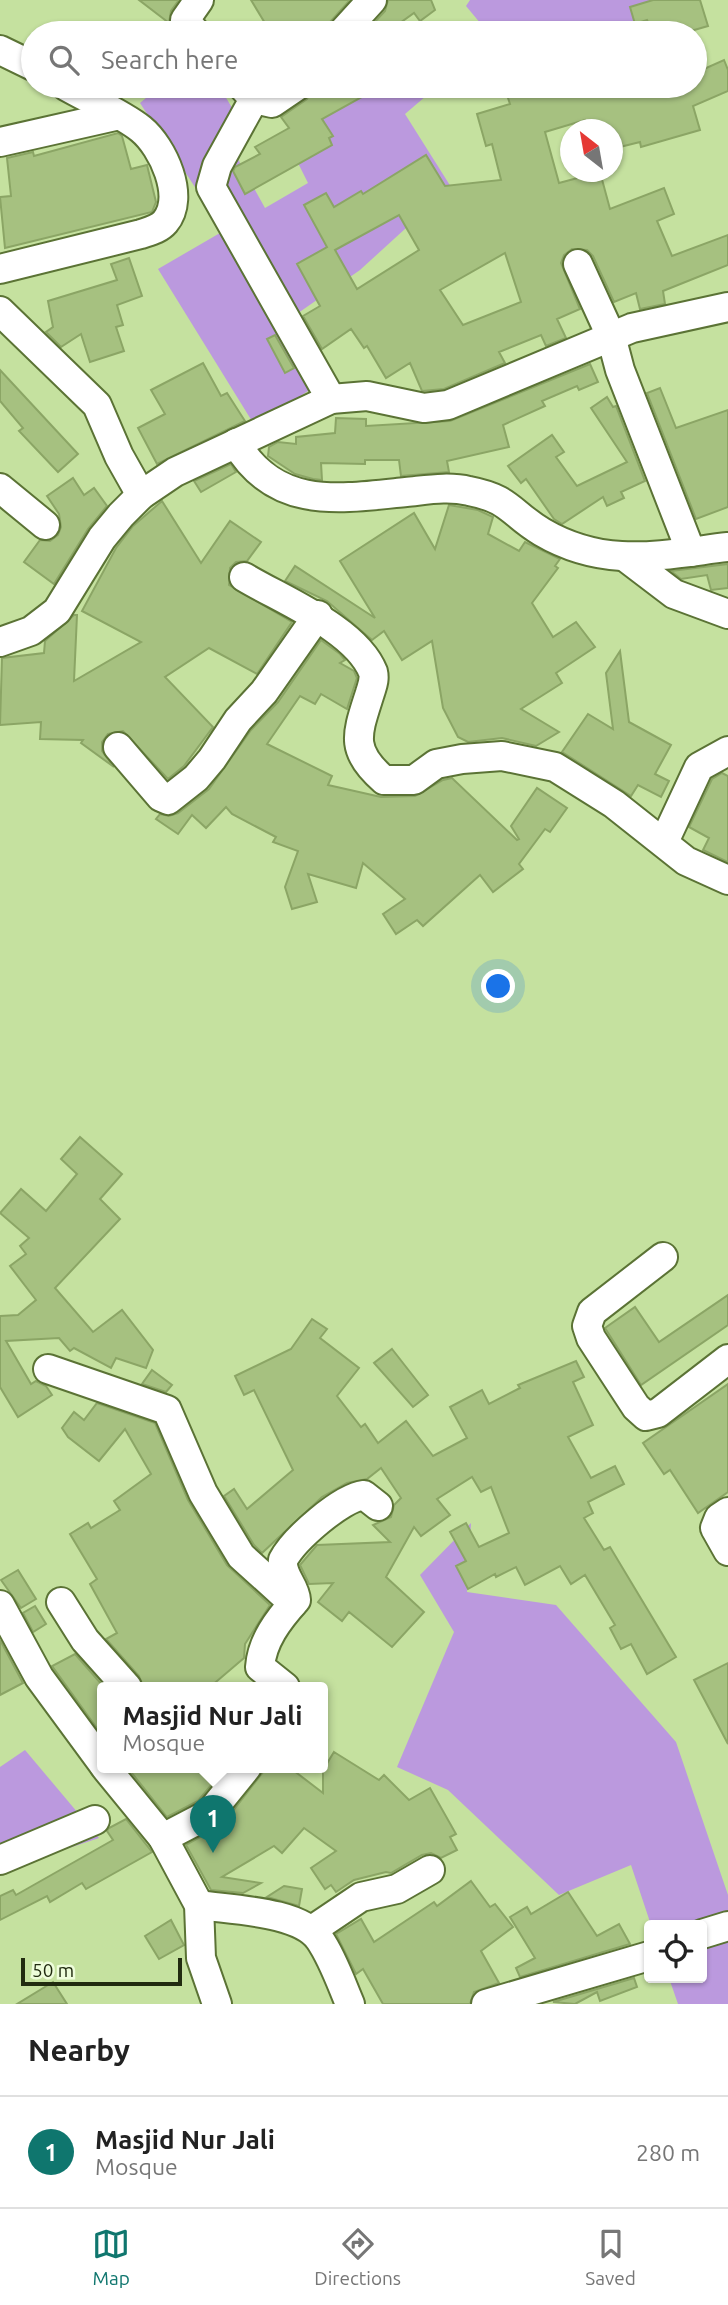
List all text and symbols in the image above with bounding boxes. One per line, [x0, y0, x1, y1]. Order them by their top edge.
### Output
search box [21, 21, 707, 98]
icon: search [45, 41, 83, 79]
text: Search here [101, 45, 238, 74]
north arrow [560, 119, 623, 182]
your location [481, 969, 515, 1003]
popup [97, 1682, 328, 1773]
text: Masjid Nur Jali [123, 1701, 302, 1730]
text: Mosque [123, 1730, 205, 1755]
pin: 1 [190, 1795, 236, 1853]
map controls [644, 1920, 707, 1983]
button: locate [644, 1920, 707, 1983]
scale bar [21, 1955, 182, 1987]
text: 50 m [32, 1959, 74, 1981]
text: Nearby [28, 2033, 130, 2067]
text: Masjid Nur Jali [95, 2125, 275, 2154]
text: 1 [45, 2140, 57, 2165]
text: 280 m [636, 2140, 700, 2165]
text: Mosque [95, 2154, 178, 2179]
tab: Map [92, 2225, 130, 2289]
tab: Directions [314, 2225, 401, 2289]
tab: Saved [585, 2225, 636, 2289]

